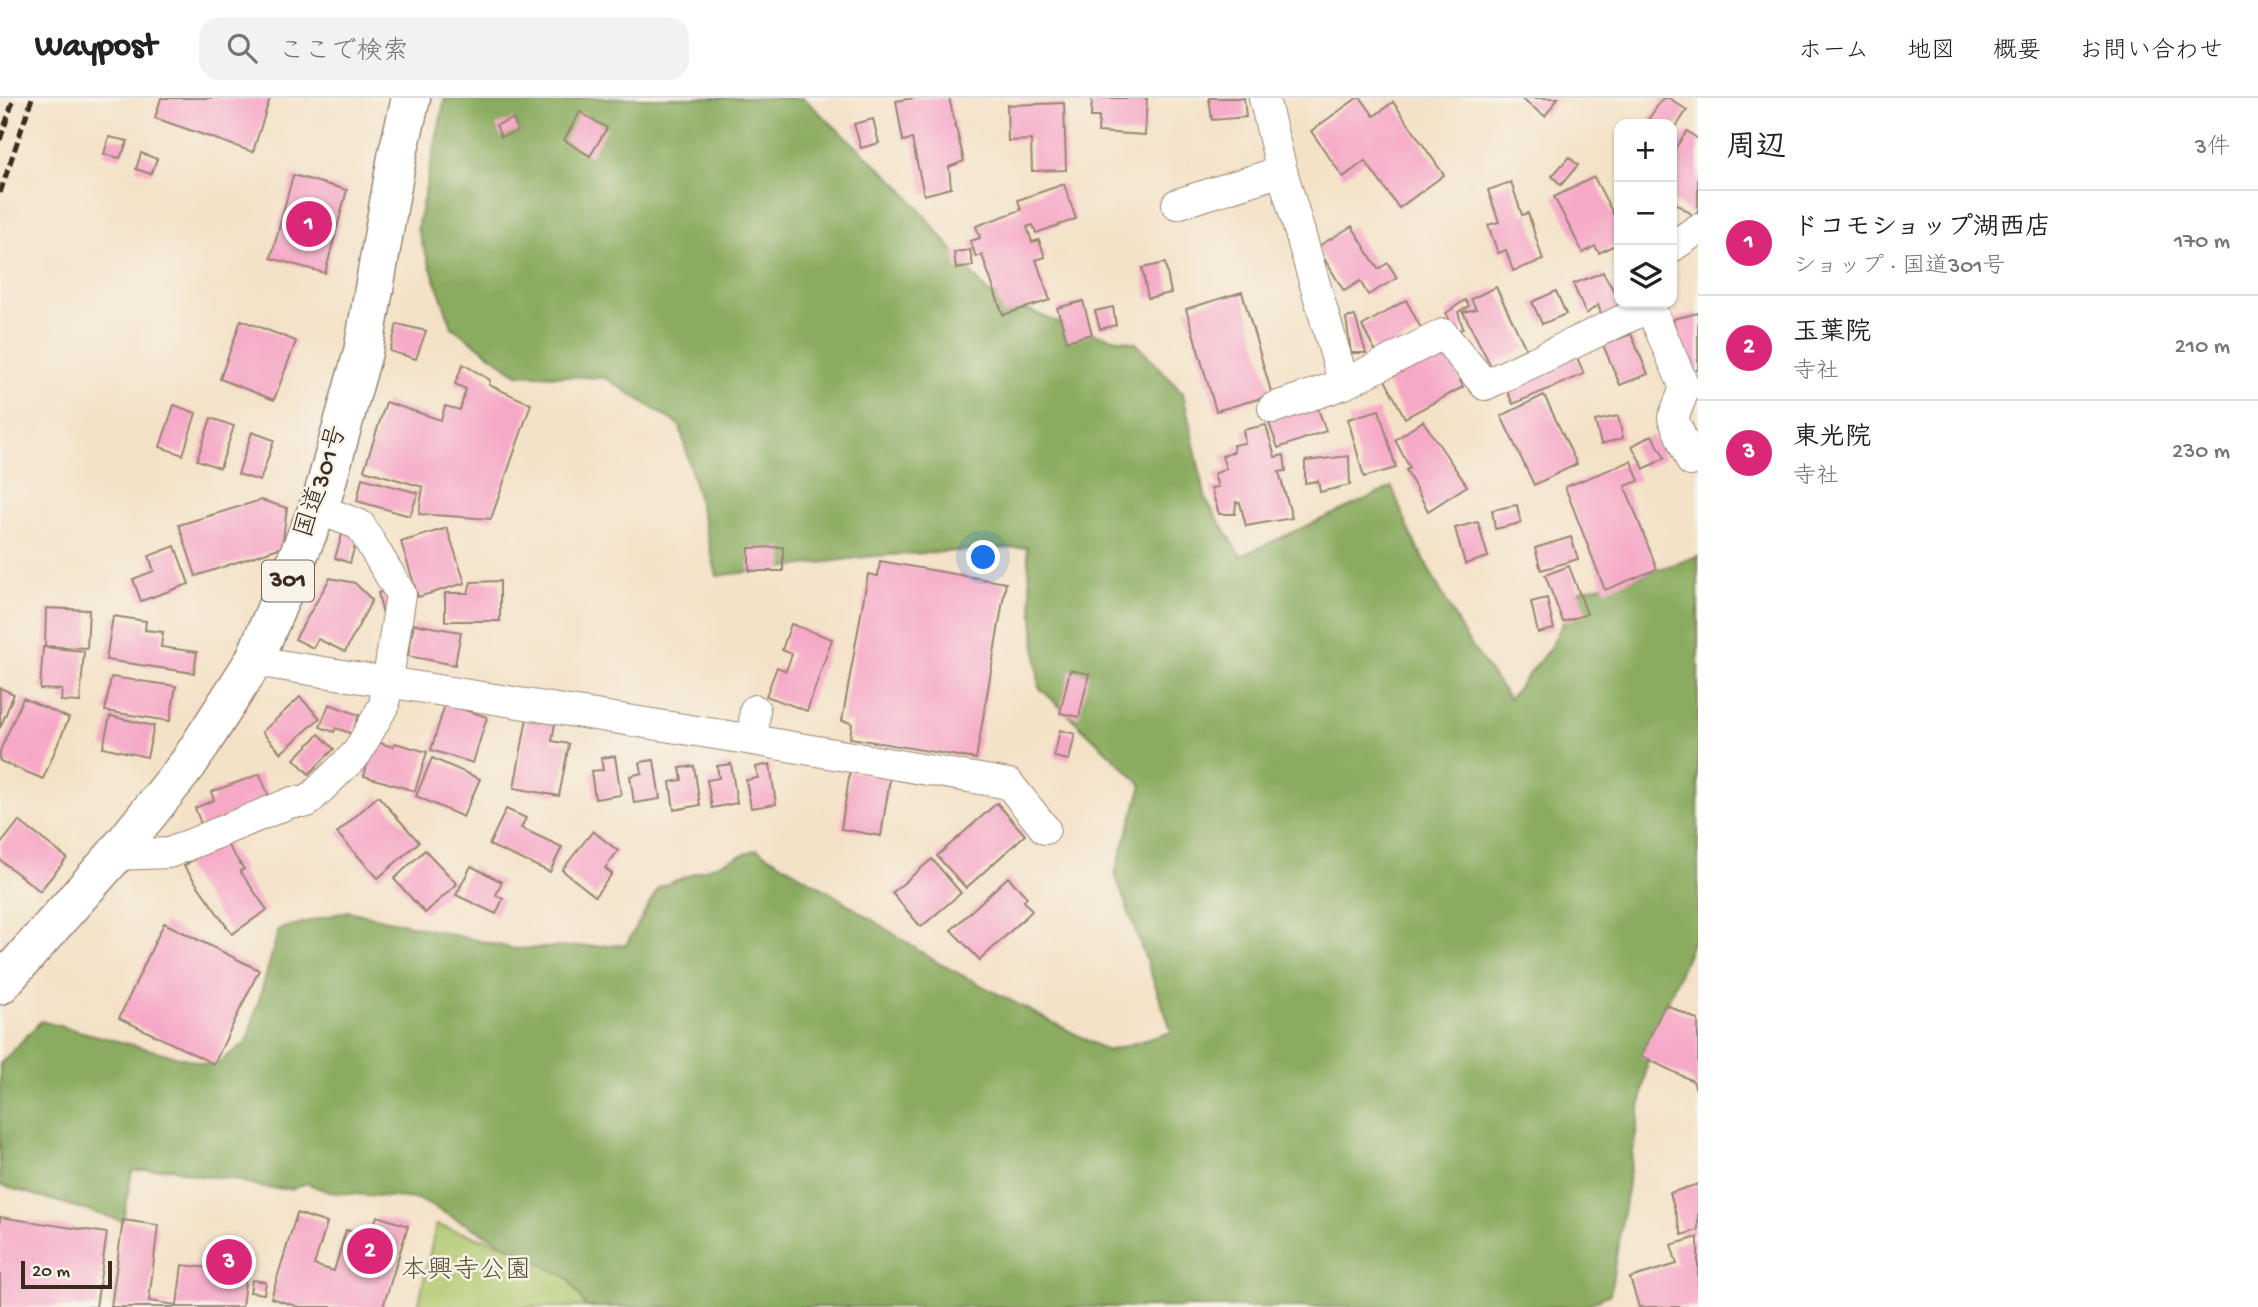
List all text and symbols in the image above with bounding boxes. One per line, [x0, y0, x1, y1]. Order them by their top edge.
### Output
search box [199, 17, 689, 80]
text: Waypost [35, 29, 157, 67]
icon: search [223, 29, 261, 67]
text: ここで検索 [279, 38, 409, 69]
text: ホーム [1798, 38, 1869, 67]
text: 地図 [1907, 38, 1955, 67]
text: 概要 [1993, 38, 2041, 67]
text: お問い合わせ [2079, 38, 2223, 67]
map controls [1614, 119, 1677, 308]
button: + [1614, 119, 1677, 182]
text: 周辺 [1726, 132, 1786, 167]
text: 3件 [2195, 135, 2230, 162]
button: − [1614, 182, 1677, 245]
pin: 1 [286, 198, 332, 250]
text: ドコモショップ湖西店 [1793, 214, 2051, 245]
text: 1 [1744, 229, 1754, 256]
text: 170 m [2174, 229, 2230, 256]
button: layers [1614, 245, 1677, 308]
text: ショップ · 国道301号 [1793, 254, 2005, 281]
text: 玉葉院 [1793, 319, 1871, 350]
text: 2 [1743, 334, 1755, 361]
text: 210 m [2175, 334, 2230, 361]
text: 寺社 [1793, 359, 1839, 386]
street label: 国道301号 [289, 421, 356, 542]
text: 東光院 [1793, 424, 1871, 455]
text: 3 [1743, 439, 1755, 466]
text: 230 m [2172, 439, 2230, 466]
text: 寺社 [1793, 464, 1839, 491]
your location [966, 540, 1000, 574]
road number: 301 [262, 560, 314, 602]
pin: 2 [347, 1225, 393, 1277]
pin: 3 [206, 1236, 252, 1288]
park label: 本興寺公園 [401, 1255, 531, 1288]
scale bar [21, 1258, 112, 1290]
text: 20 m [32, 1261, 70, 1284]

